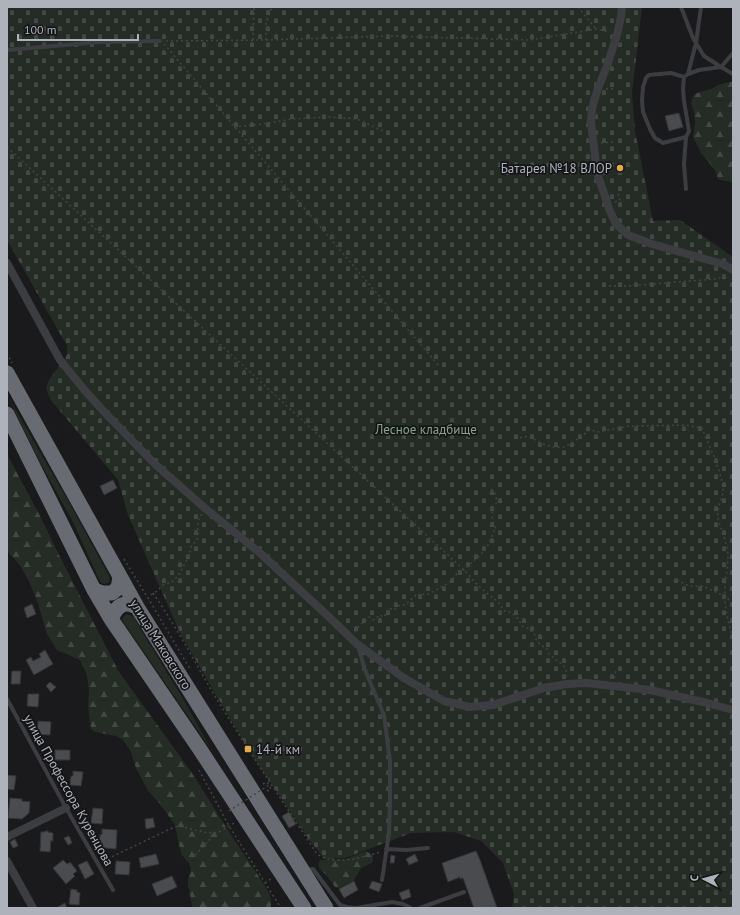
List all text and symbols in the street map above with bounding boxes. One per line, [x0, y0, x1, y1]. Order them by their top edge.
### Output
scale bar [18, 16, 138, 42]
text: 100 m [24, 22, 57, 37]
place label: Батарея №18 ВЛОР [501, 160, 612, 177]
marker: Батарея №18 ВЛОР [615, 163, 625, 173]
park label: Лесное кладбище [374, 421, 477, 438]
street label: улица Маковского [126, 596, 195, 693]
street label: улица Профессора Куренцова [20, 711, 117, 869]
place label: 14-й км [256, 741, 300, 758]
marker: 14-й км [243, 744, 253, 754]
north arrow [684, 859, 724, 899]
text: С [687, 874, 701, 882]

